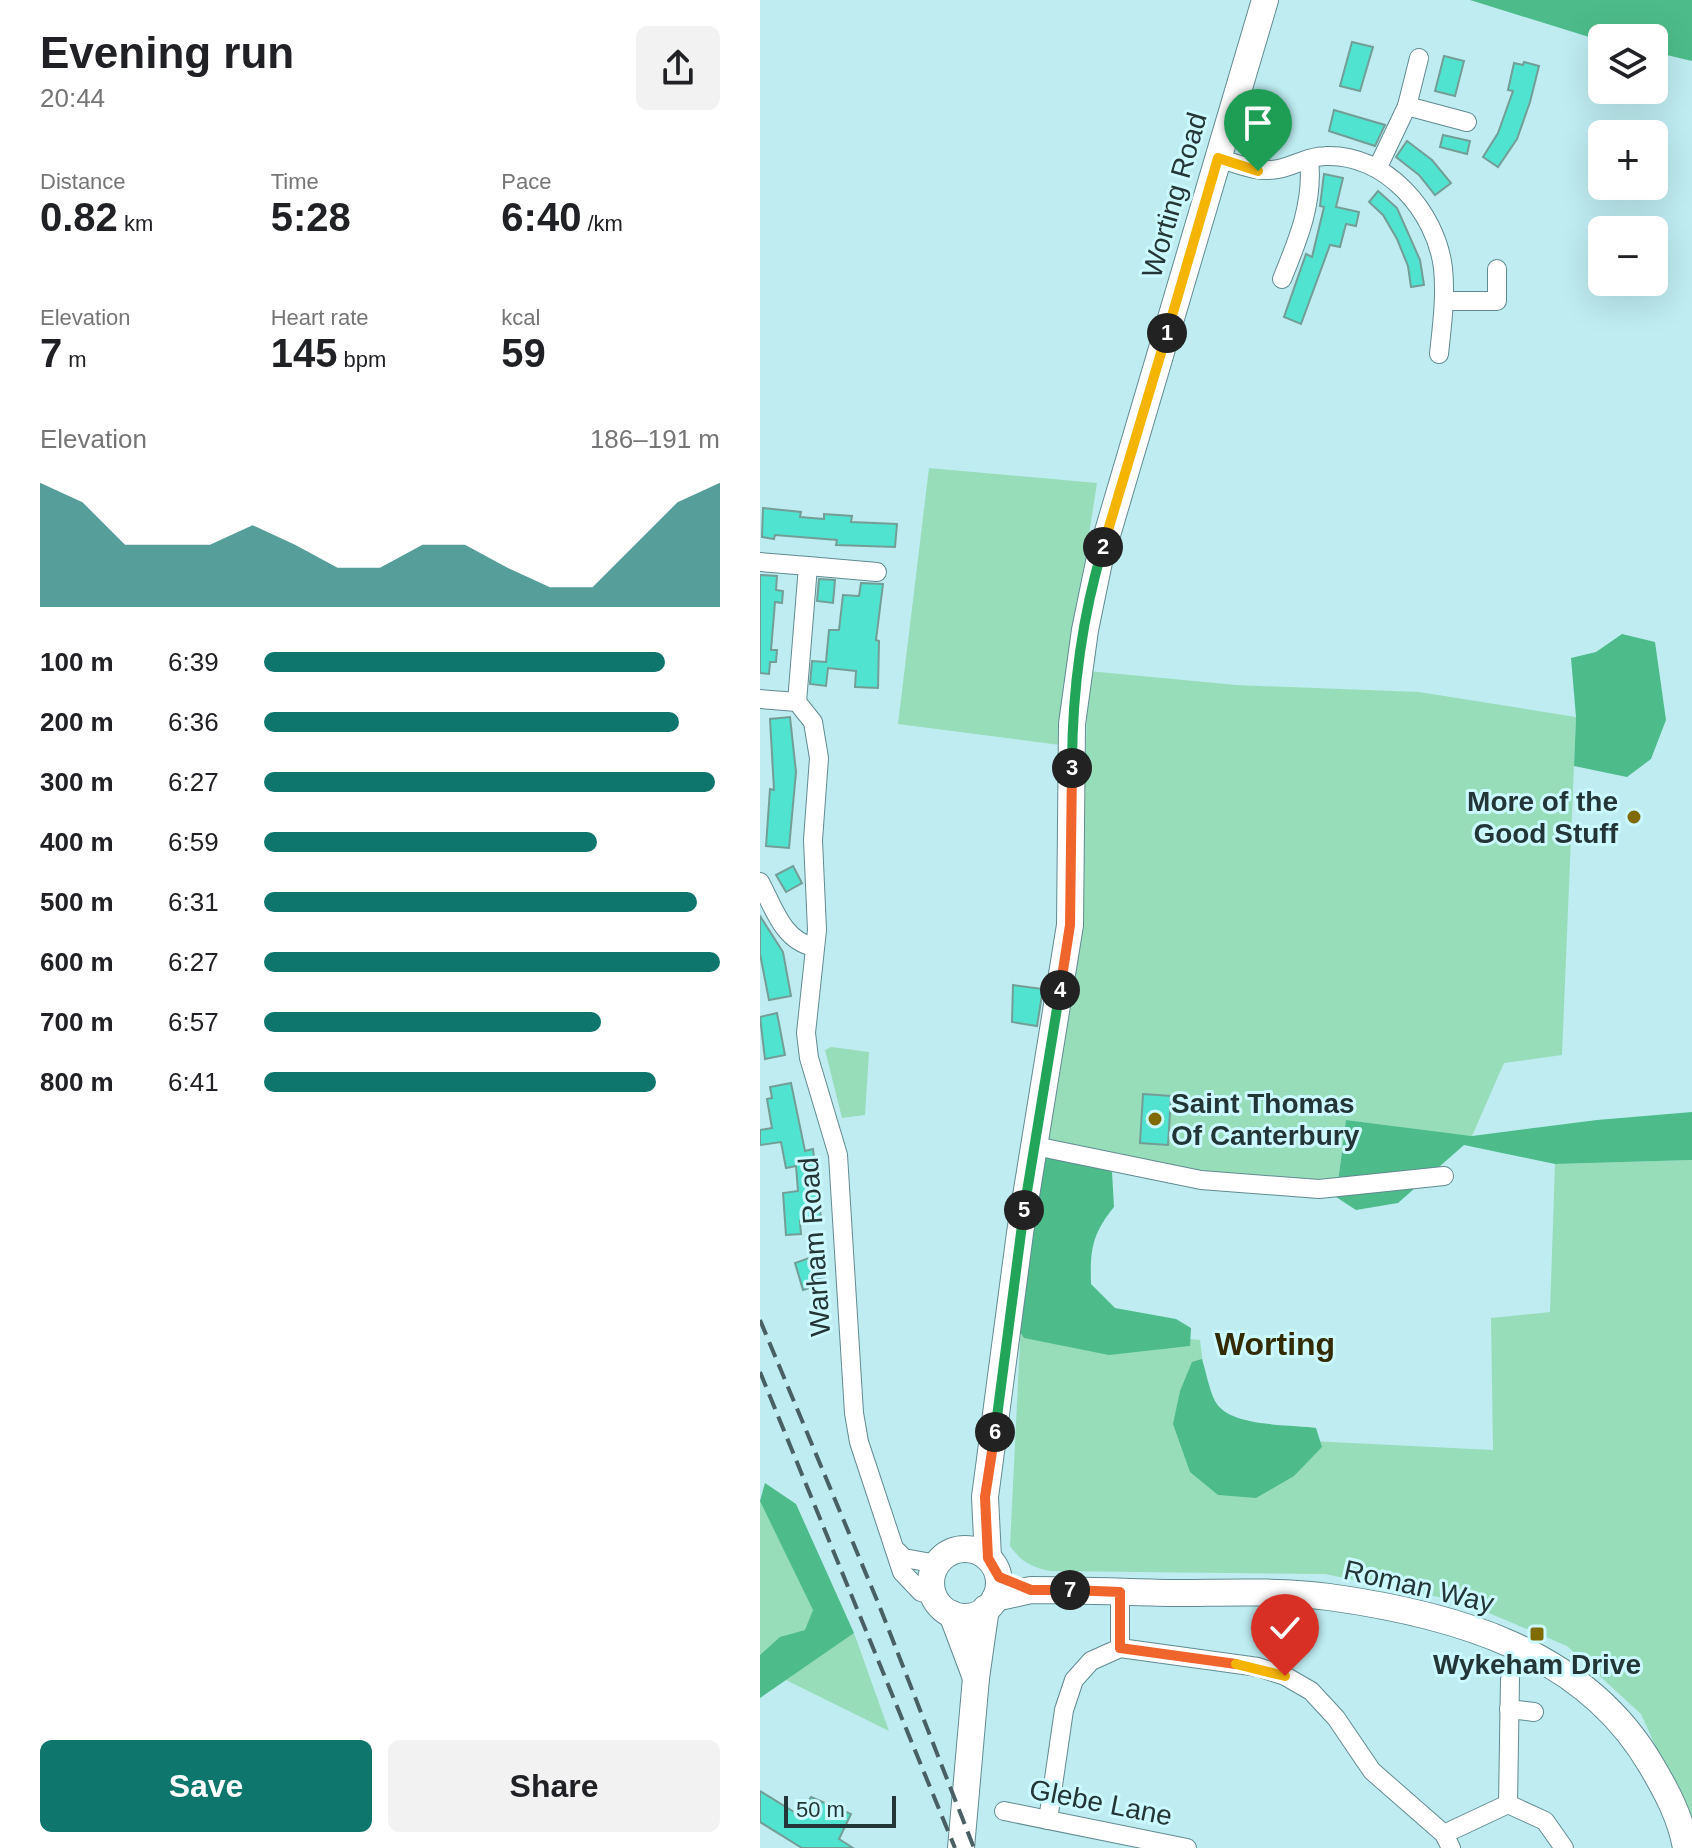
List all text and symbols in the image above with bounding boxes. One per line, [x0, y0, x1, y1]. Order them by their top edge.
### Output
map controls [1588, 24, 1668, 296]
button: layers [1588, 24, 1668, 104]
button: share [636, 26, 720, 110]
text: Evening run [40, 28, 294, 77]
text: 20:44 [40, 83, 105, 113]
pin [1224, 89, 1292, 171]
icon: arrive [1236, 101, 1280, 145]
street label: Worting Road [1136, 109, 1213, 281]
button: + [1588, 120, 1668, 200]
text: Distance [40, 169, 126, 194]
text: Time [271, 169, 319, 194]
text: Pace [501, 169, 551, 194]
text: 0.82 [40, 195, 118, 239]
text: 5:28 [271, 195, 351, 239]
text: 6:40 [501, 195, 581, 239]
text: km [118, 211, 153, 236]
text: /km [581, 211, 623, 236]
button: − [1588, 216, 1668, 296]
text: Elevation [40, 305, 131, 330]
text: Heart rate [271, 305, 368, 330]
text: kcal [501, 305, 540, 330]
pin: 1 [1147, 313, 1187, 353]
text: 1 [1161, 320, 1173, 345]
text: 7 [40, 331, 62, 375]
text: 145 [271, 331, 337, 375]
text: 59 [501, 331, 546, 375]
text: m [62, 347, 87, 372]
text: bpm [337, 347, 386, 372]
text: Elevation [40, 424, 147, 454]
text: 186–191 m [590, 424, 720, 454]
pin: 2 [1083, 527, 1123, 567]
text: 2 [1097, 534, 1109, 559]
text: 100 m [40, 647, 114, 677]
text: 6:39 [168, 647, 219, 677]
text: 200 m [40, 707, 114, 737]
text: 6:36 [168, 707, 219, 737]
pin: 3 [1052, 748, 1092, 788]
text: 3 [1066, 755, 1078, 780]
text: 300 m [40, 767, 114, 797]
text: 6:27 [168, 767, 219, 797]
place label: More of the Good Stuff [1467, 786, 1619, 849]
marker: More of the Good Stuff [1625, 808, 1643, 826]
text: 400 m [40, 827, 114, 857]
text: 6:59 [168, 827, 219, 857]
text: 500 m [40, 887, 114, 917]
text: 6:31 [168, 887, 219, 917]
text: 600 m [40, 947, 114, 977]
text: 6:27 [168, 947, 219, 977]
pin: 4 [1040, 970, 1080, 1010]
text: 4 [1054, 977, 1066, 1002]
text: 700 m [40, 1007, 114, 1037]
text: 6:57 [168, 1007, 219, 1037]
text: 800 m [40, 1067, 114, 1097]
text: 6:41 [168, 1067, 219, 1097]
place label: Saint Thomas Of Canterbury [1171, 1088, 1360, 1151]
marker: Saint Thomas Of Canterbury [1146, 1110, 1164, 1128]
street label: Warham Road [793, 1156, 836, 1338]
pin: 5 [1004, 1190, 1044, 1230]
text: 5 [1018, 1197, 1030, 1222]
district label: Worting [1215, 1326, 1335, 1362]
pin: 6 [975, 1412, 1015, 1452]
text: 6 [989, 1419, 1001, 1444]
street label: Roman Way [1341, 1554, 1497, 1619]
pin: 7 [1050, 1570, 1090, 1610]
text: 7 [1064, 1577, 1076, 1602]
pin [1251, 1594, 1319, 1676]
icon: check [1263, 1606, 1307, 1650]
marker: Wykeham Drive [1528, 1625, 1546, 1643]
place label: Wykeham Drive [1433, 1649, 1641, 1680]
button: Save [40, 1740, 372, 1832]
button: Share [388, 1740, 720, 1832]
street label: Glebe Lane [1027, 1773, 1175, 1832]
scale bar [784, 1792, 896, 1828]
text: 50 m [796, 1797, 845, 1822]

